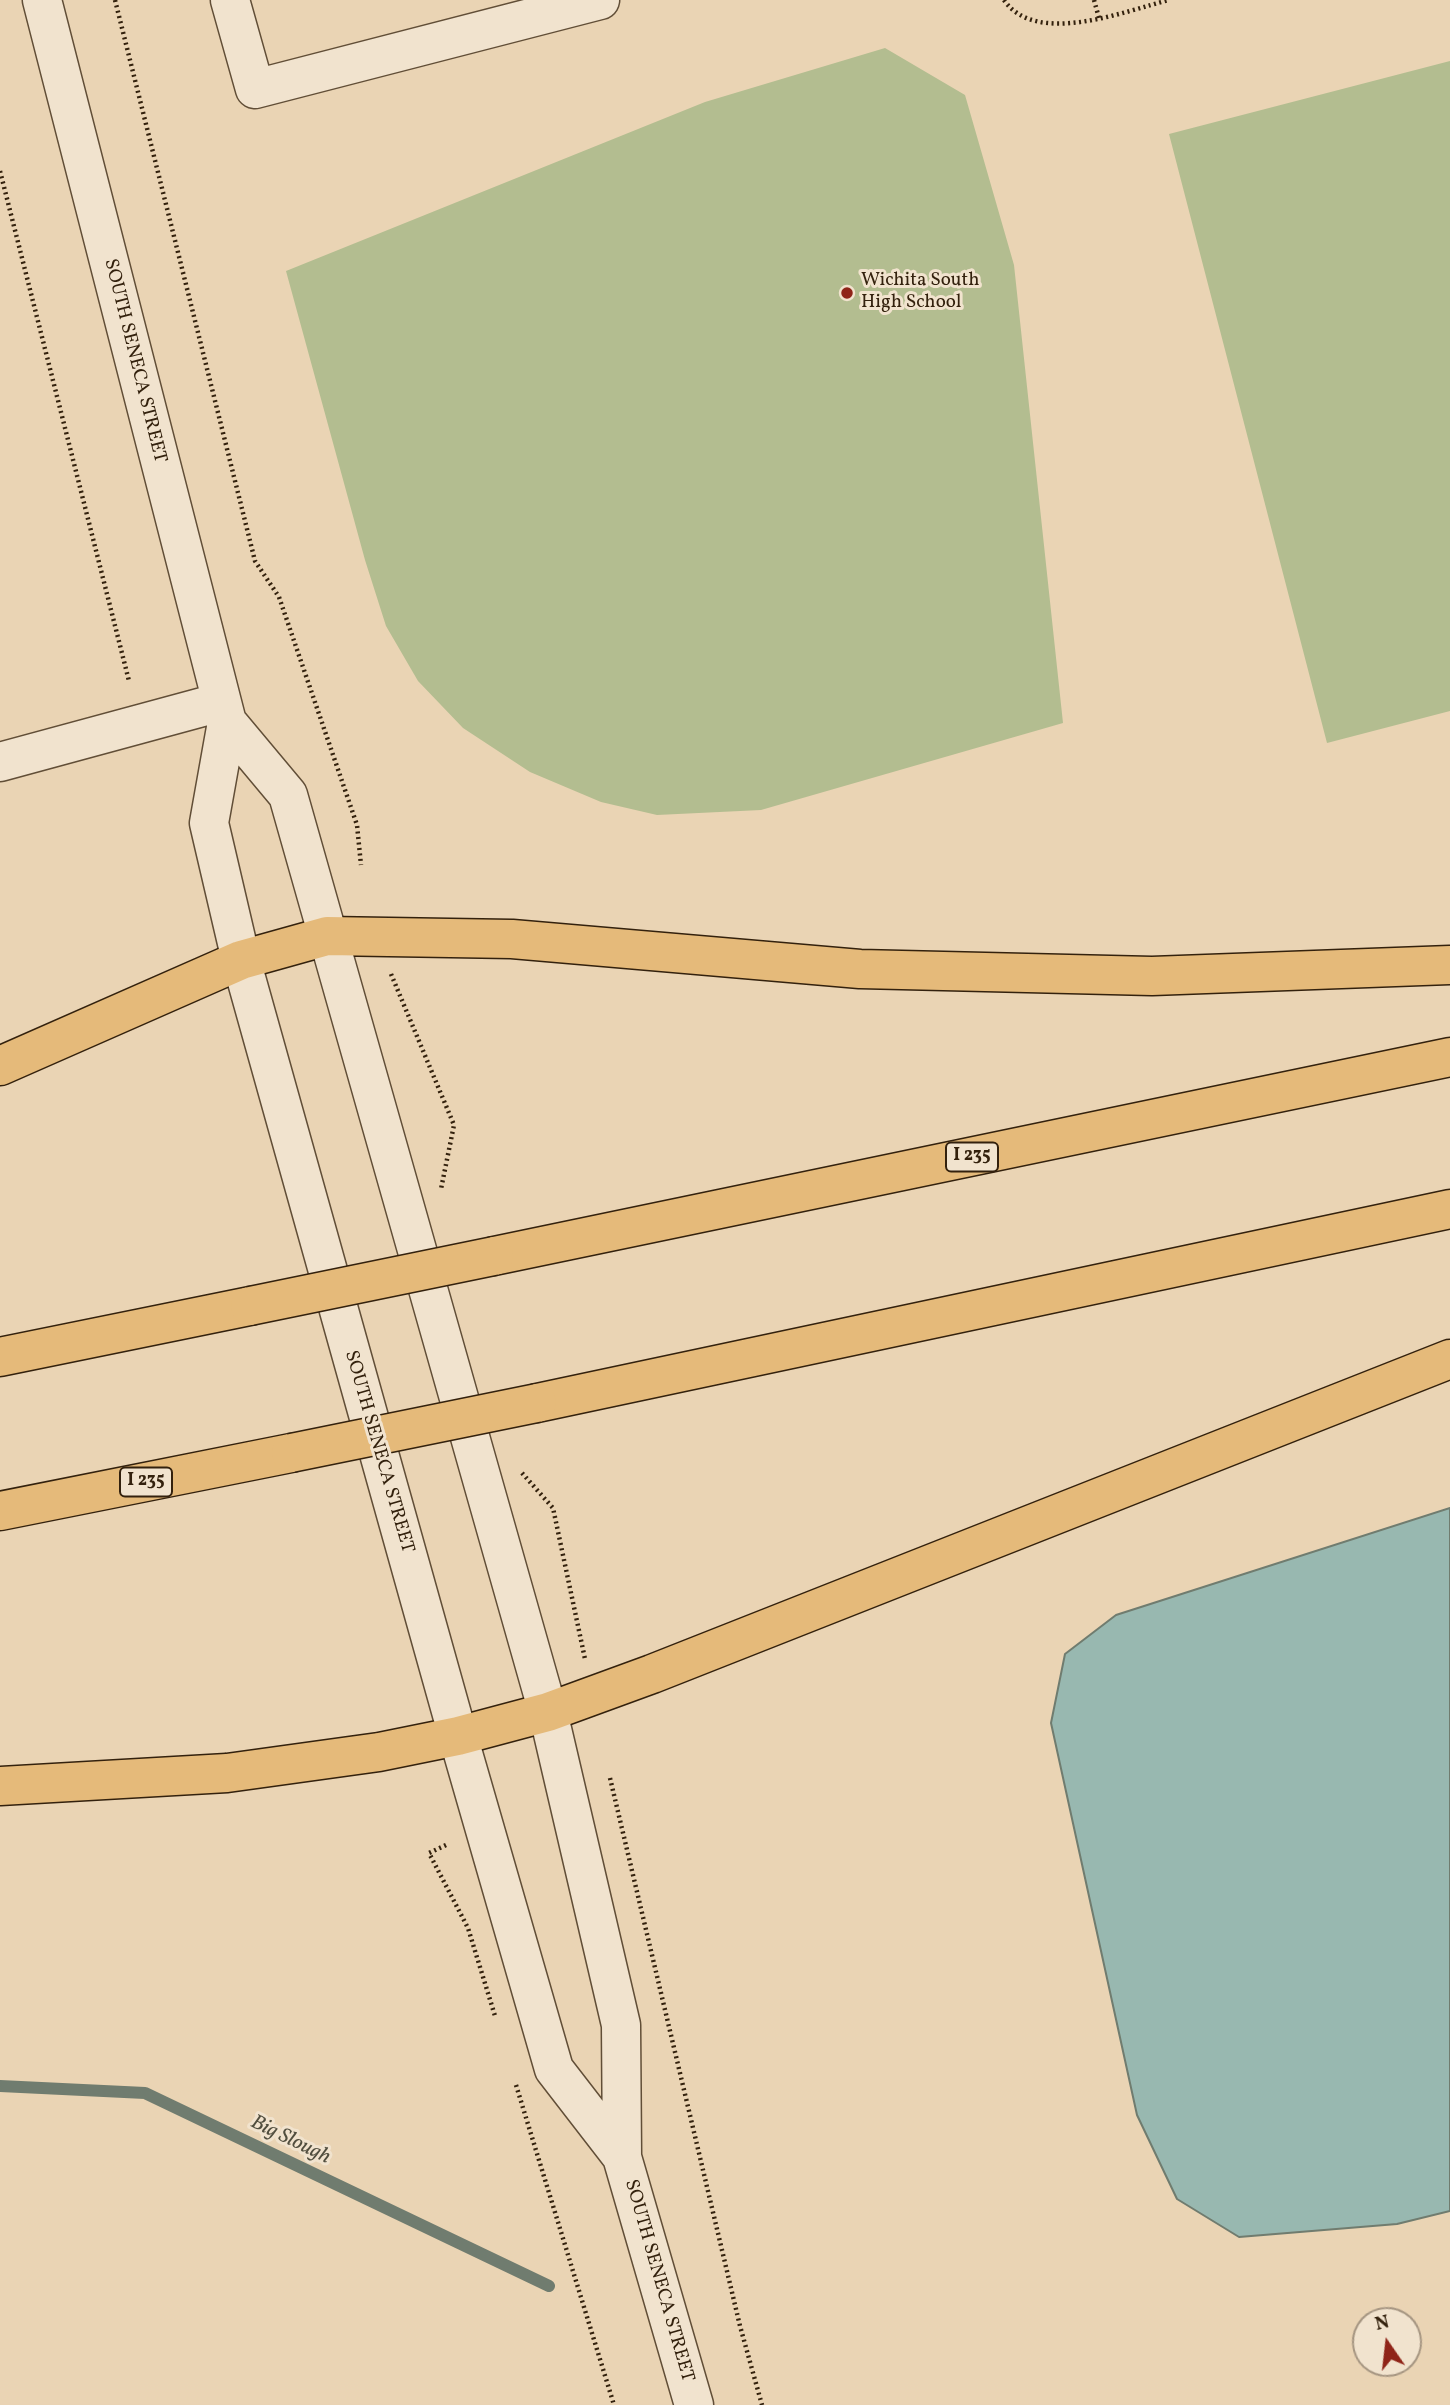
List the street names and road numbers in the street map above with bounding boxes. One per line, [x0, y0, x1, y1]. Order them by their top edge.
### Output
street label: SOUTH SENECA STREET [98, 257, 170, 465]
road number: I 235 [946, 1142, 998, 1172]
street label: SOUTH SENECA STREET [338, 1348, 418, 1556]
road number: I 235 [120, 1468, 172, 1497]
street label: SOUTH SENECA STREET [618, 2177, 698, 2385]

